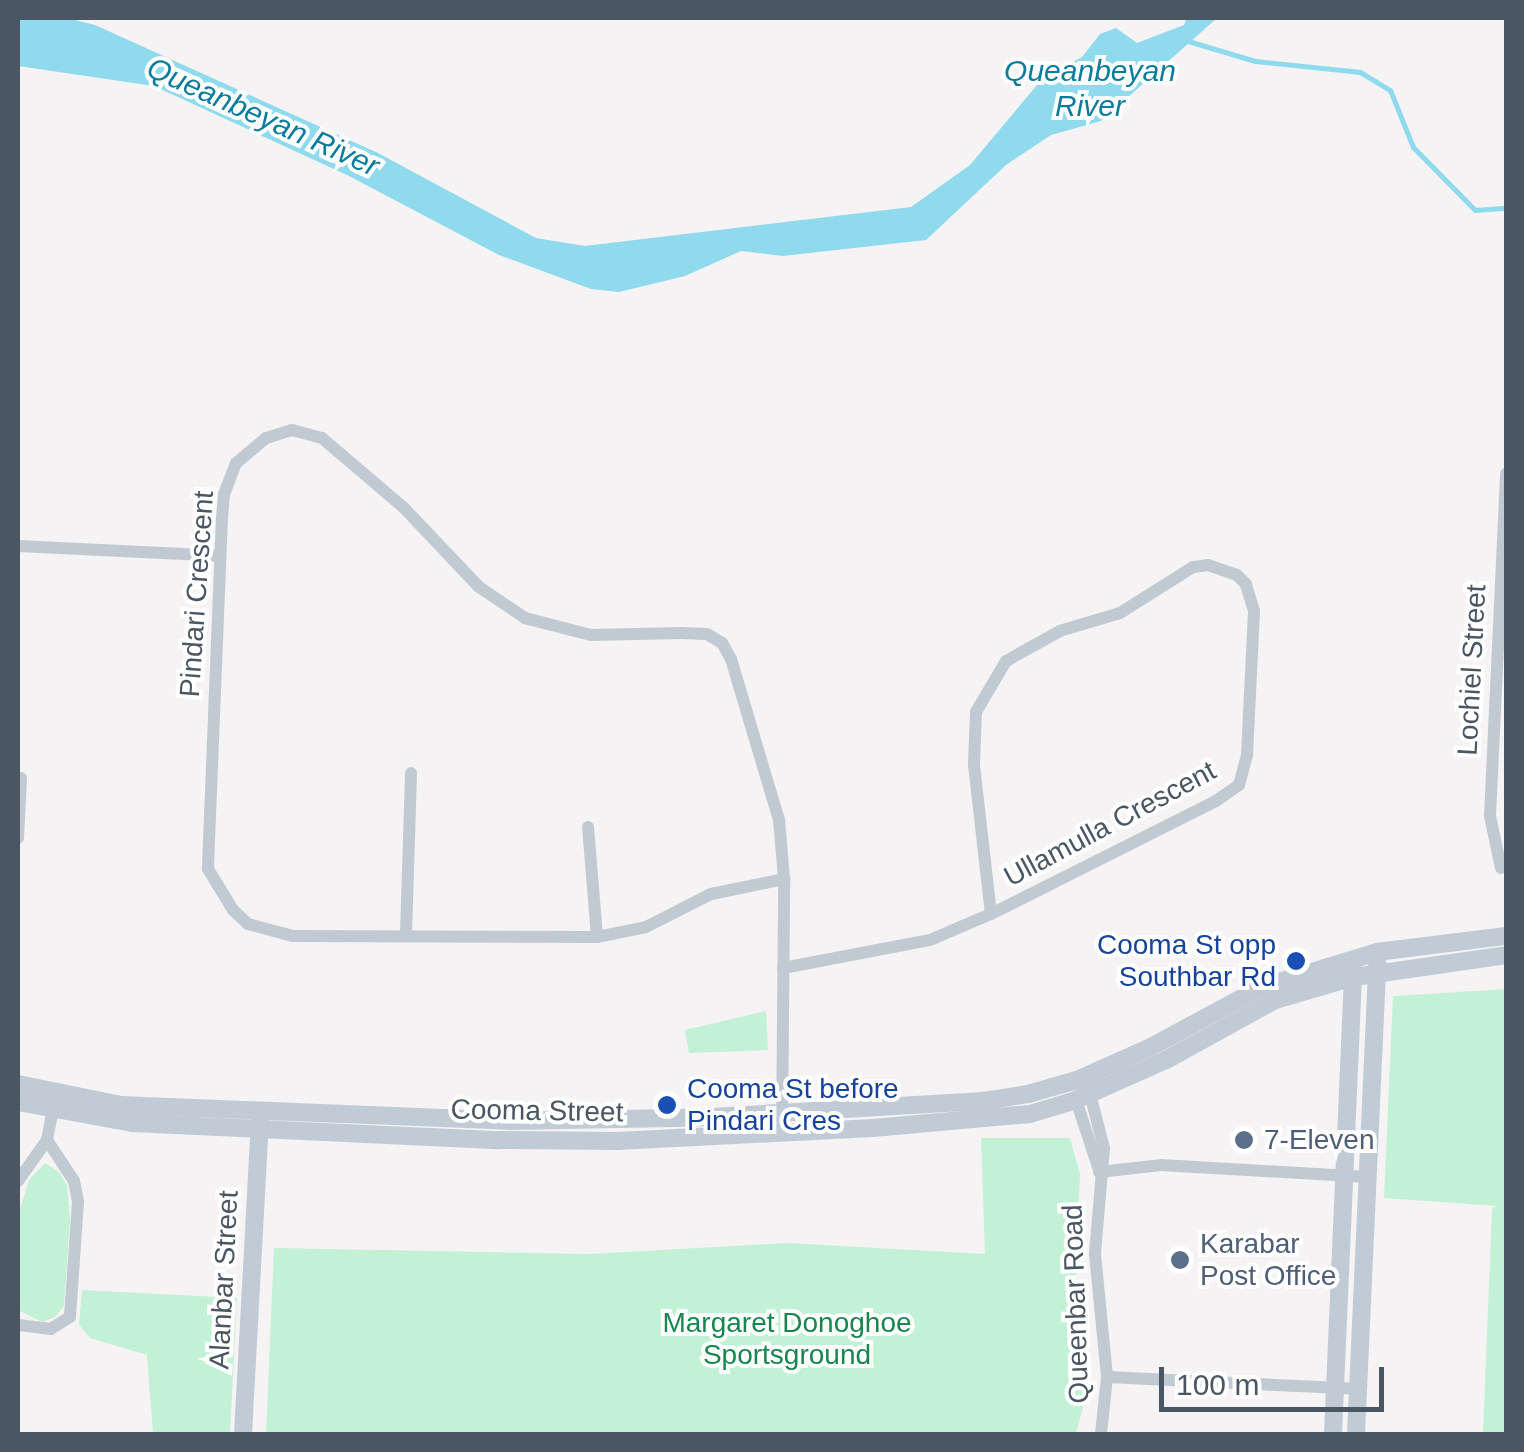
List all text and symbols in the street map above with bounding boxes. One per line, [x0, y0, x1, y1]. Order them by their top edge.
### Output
water label: Queanbeyan River [141, 50, 385, 184]
water label: Queanbeyan River [1004, 53, 1176, 124]
street label: Pindari Crescent [173, 490, 221, 698]
street label: Lochiel Street [1451, 584, 1493, 756]
street label: Ullamulla Crescent [998, 754, 1222, 894]
place label: Cooma St opp Southbar Rd [1097, 928, 1276, 994]
marker: Cooma St opp Southbar Rd [1285, 950, 1307, 972]
place label: Cooma St before Pindari Cres [687, 1072, 899, 1138]
street label: Cooma Street [450, 1093, 624, 1129]
marker: Cooma St before Pindari Cres [656, 1094, 678, 1116]
place label: 7-Eleven [1264, 1123, 1375, 1157]
marker: 7-Eleven [1233, 1129, 1255, 1151]
street label: Alanbar Street [203, 1190, 245, 1370]
street label: Queenbar Road [1056, 1204, 1096, 1404]
place label: Karabar Post Office [1200, 1227, 1336, 1293]
marker: Karabar Post Office [1169, 1249, 1191, 1271]
park label: Margaret Donoghoe Sportsground [662, 1306, 912, 1372]
scale bar [1164, 1347, 1389, 1409]
text: 100 m [1176, 1368, 1259, 1401]

